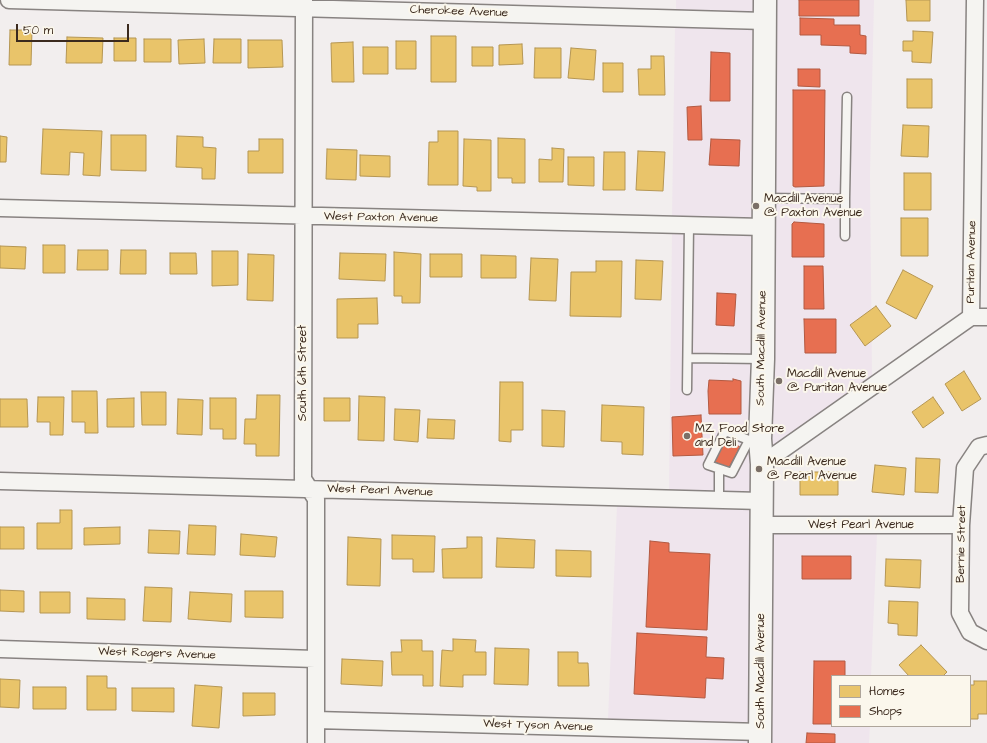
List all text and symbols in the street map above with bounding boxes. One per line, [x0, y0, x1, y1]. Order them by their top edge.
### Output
street label: Cherokee Avenue [410, 3, 508, 21]
scale bar [18, 16, 131, 42]
text: 50 m [23, 22, 53, 39]
place label: Macdill Avenue @ Paxton Avenue [764, 192, 862, 220]
marker: Macdill Avenue @ Paxton Avenue [751, 201, 761, 211]
street label: West Paxton Avenue [324, 210, 438, 226]
street label: Puritan Avenue [964, 220, 980, 304]
street label: South Macdill Avenue [754, 290, 770, 406]
street label: South 6th Street [296, 325, 310, 421]
place label: Macdill Avenue @ Puritan Avenue [787, 367, 887, 395]
marker: Macdill Avenue @ Puritan Avenue [774, 376, 784, 386]
place label: MZ Food Store and Deli [695, 422, 784, 450]
marker: MZ Food Store and Deli [682, 431, 692, 441]
place label: Macdill Avenue @ Pearl Avenue [767, 455, 857, 483]
marker: Macdill Avenue @ Pearl Avenue [754, 464, 764, 474]
street label: West Pearl Avenue [327, 482, 433, 500]
street label: Bernie Street [954, 505, 970, 583]
street label: West Pearl Avenue [808, 518, 914, 532]
street label: South Macdill Avenue [754, 613, 768, 729]
street label: West Rogers Avenue [98, 645, 216, 663]
legend [831, 675, 971, 727]
text: Homes [869, 683, 905, 700]
text: Shops [869, 703, 902, 720]
street label: West Tyson Avenue [483, 717, 593, 735]

